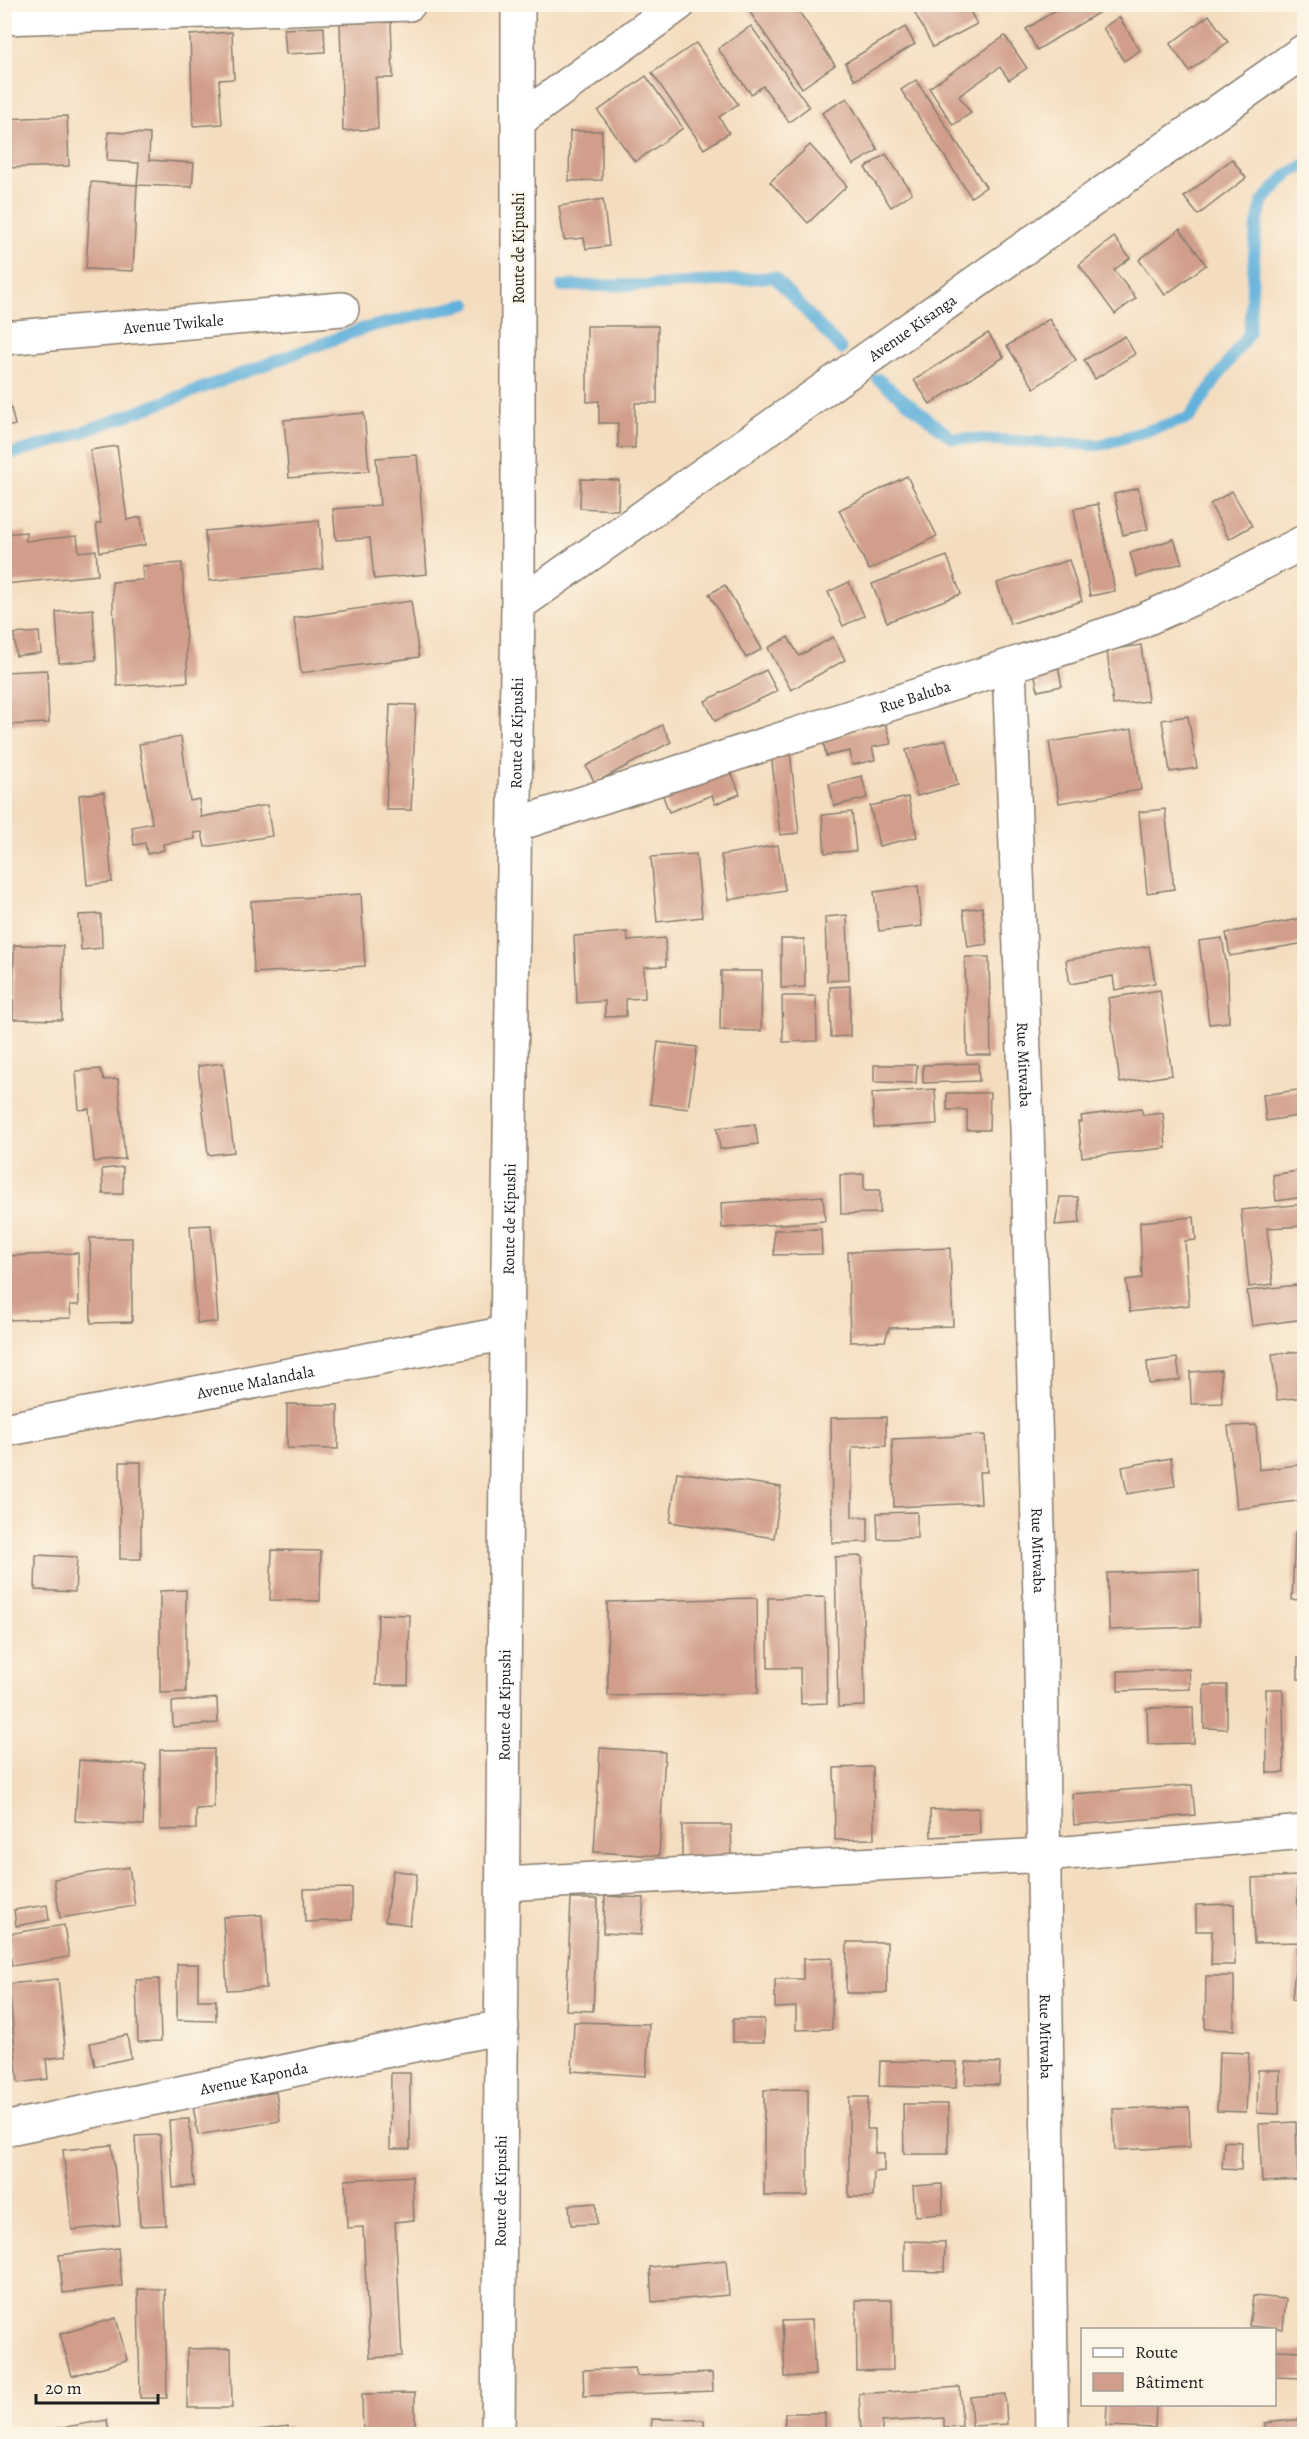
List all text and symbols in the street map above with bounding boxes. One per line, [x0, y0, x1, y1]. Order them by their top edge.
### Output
street label: Route de Kipushi [508, 192, 530, 304]
street label: Avenue Kisanga [863, 289, 962, 367]
street label: Avenue Twikale [121, 309, 225, 340]
street label: Rue Baluba [877, 675, 954, 719]
street label: Route de Kipushi [505, 677, 529, 789]
street label: Rue Mitwaba [1011, 1022, 1036, 1108]
street label: Route de Kipushi [498, 1163, 522, 1275]
street label: Avenue Malandala [194, 1360, 317, 1405]
street label: Rue Mitwaba [1026, 1507, 1050, 1594]
street label: Route de Kipushi [494, 1649, 516, 1761]
street label: Rue Mitwaba [1034, 1993, 1057, 2080]
street label: Avenue Kaponda [197, 2057, 310, 2101]
street label: Route de Kipushi [490, 2135, 512, 2247]
legend [1081, 2328, 1276, 2406]
text: Route [1135, 2340, 1178, 2364]
scale bar [36, 2367, 158, 2405]
text: Bâtiment [1135, 2370, 1204, 2394]
text: 20 m [45, 2376, 82, 2400]

